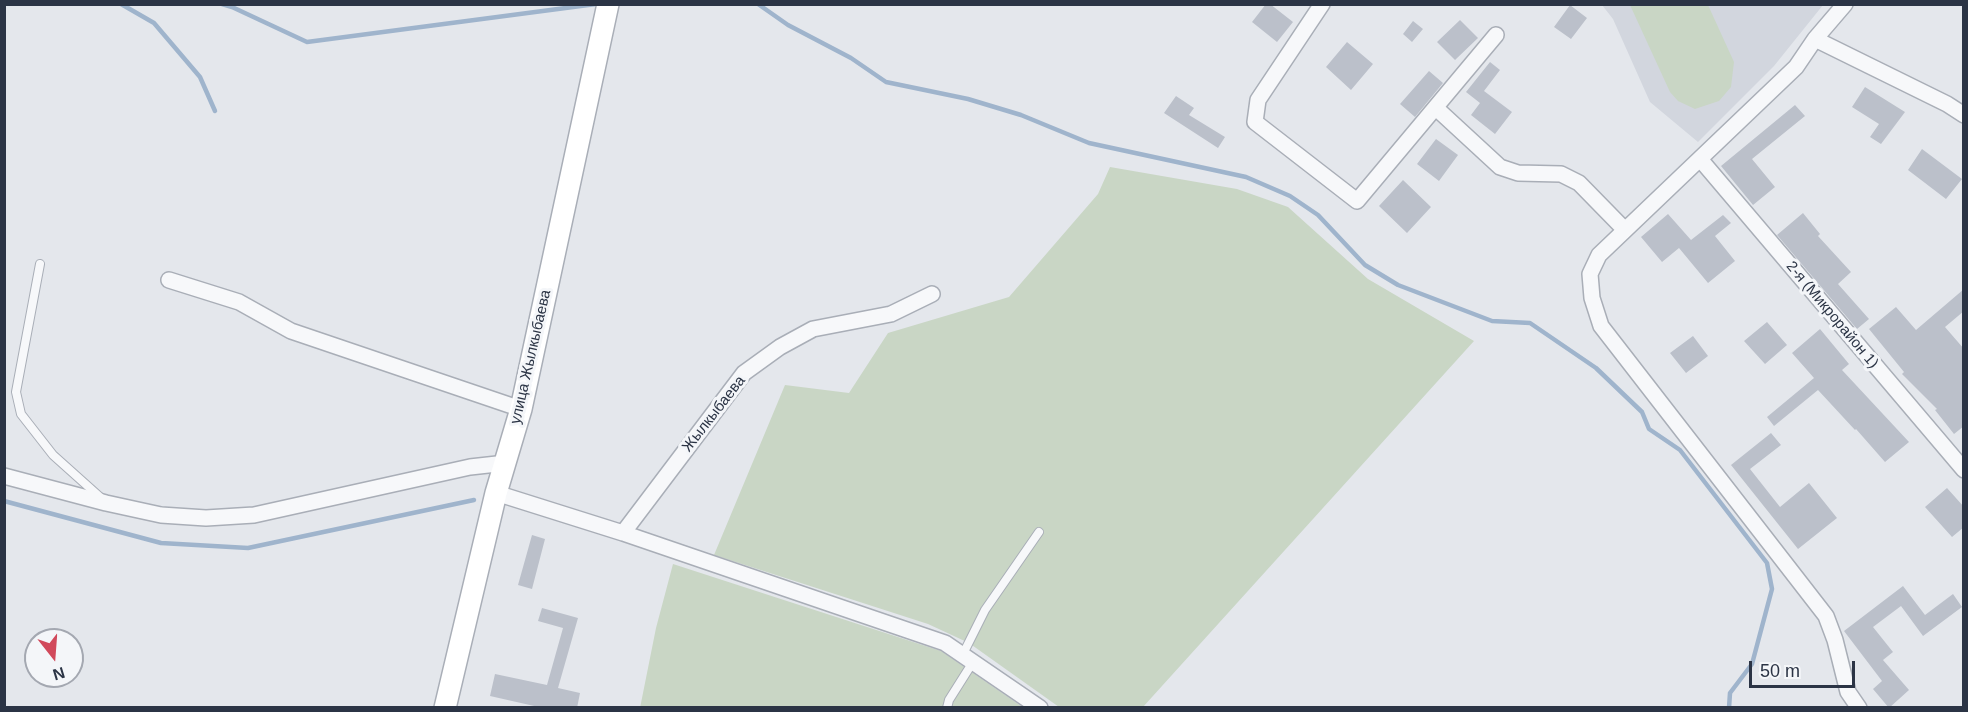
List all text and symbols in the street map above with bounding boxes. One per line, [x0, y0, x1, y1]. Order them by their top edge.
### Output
street label: 2-я (Микрорайон 1) [1782, 258, 1882, 372]
street label: улица Жылкыбаева [507, 288, 555, 426]
street label: Жылкыбаева [679, 372, 749, 456]
north arrow [24, 628, 84, 688]
scale bar [1752, 649, 1858, 687]
text: 50 m [1760, 661, 1800, 681]
text: N [51, 664, 67, 684]

